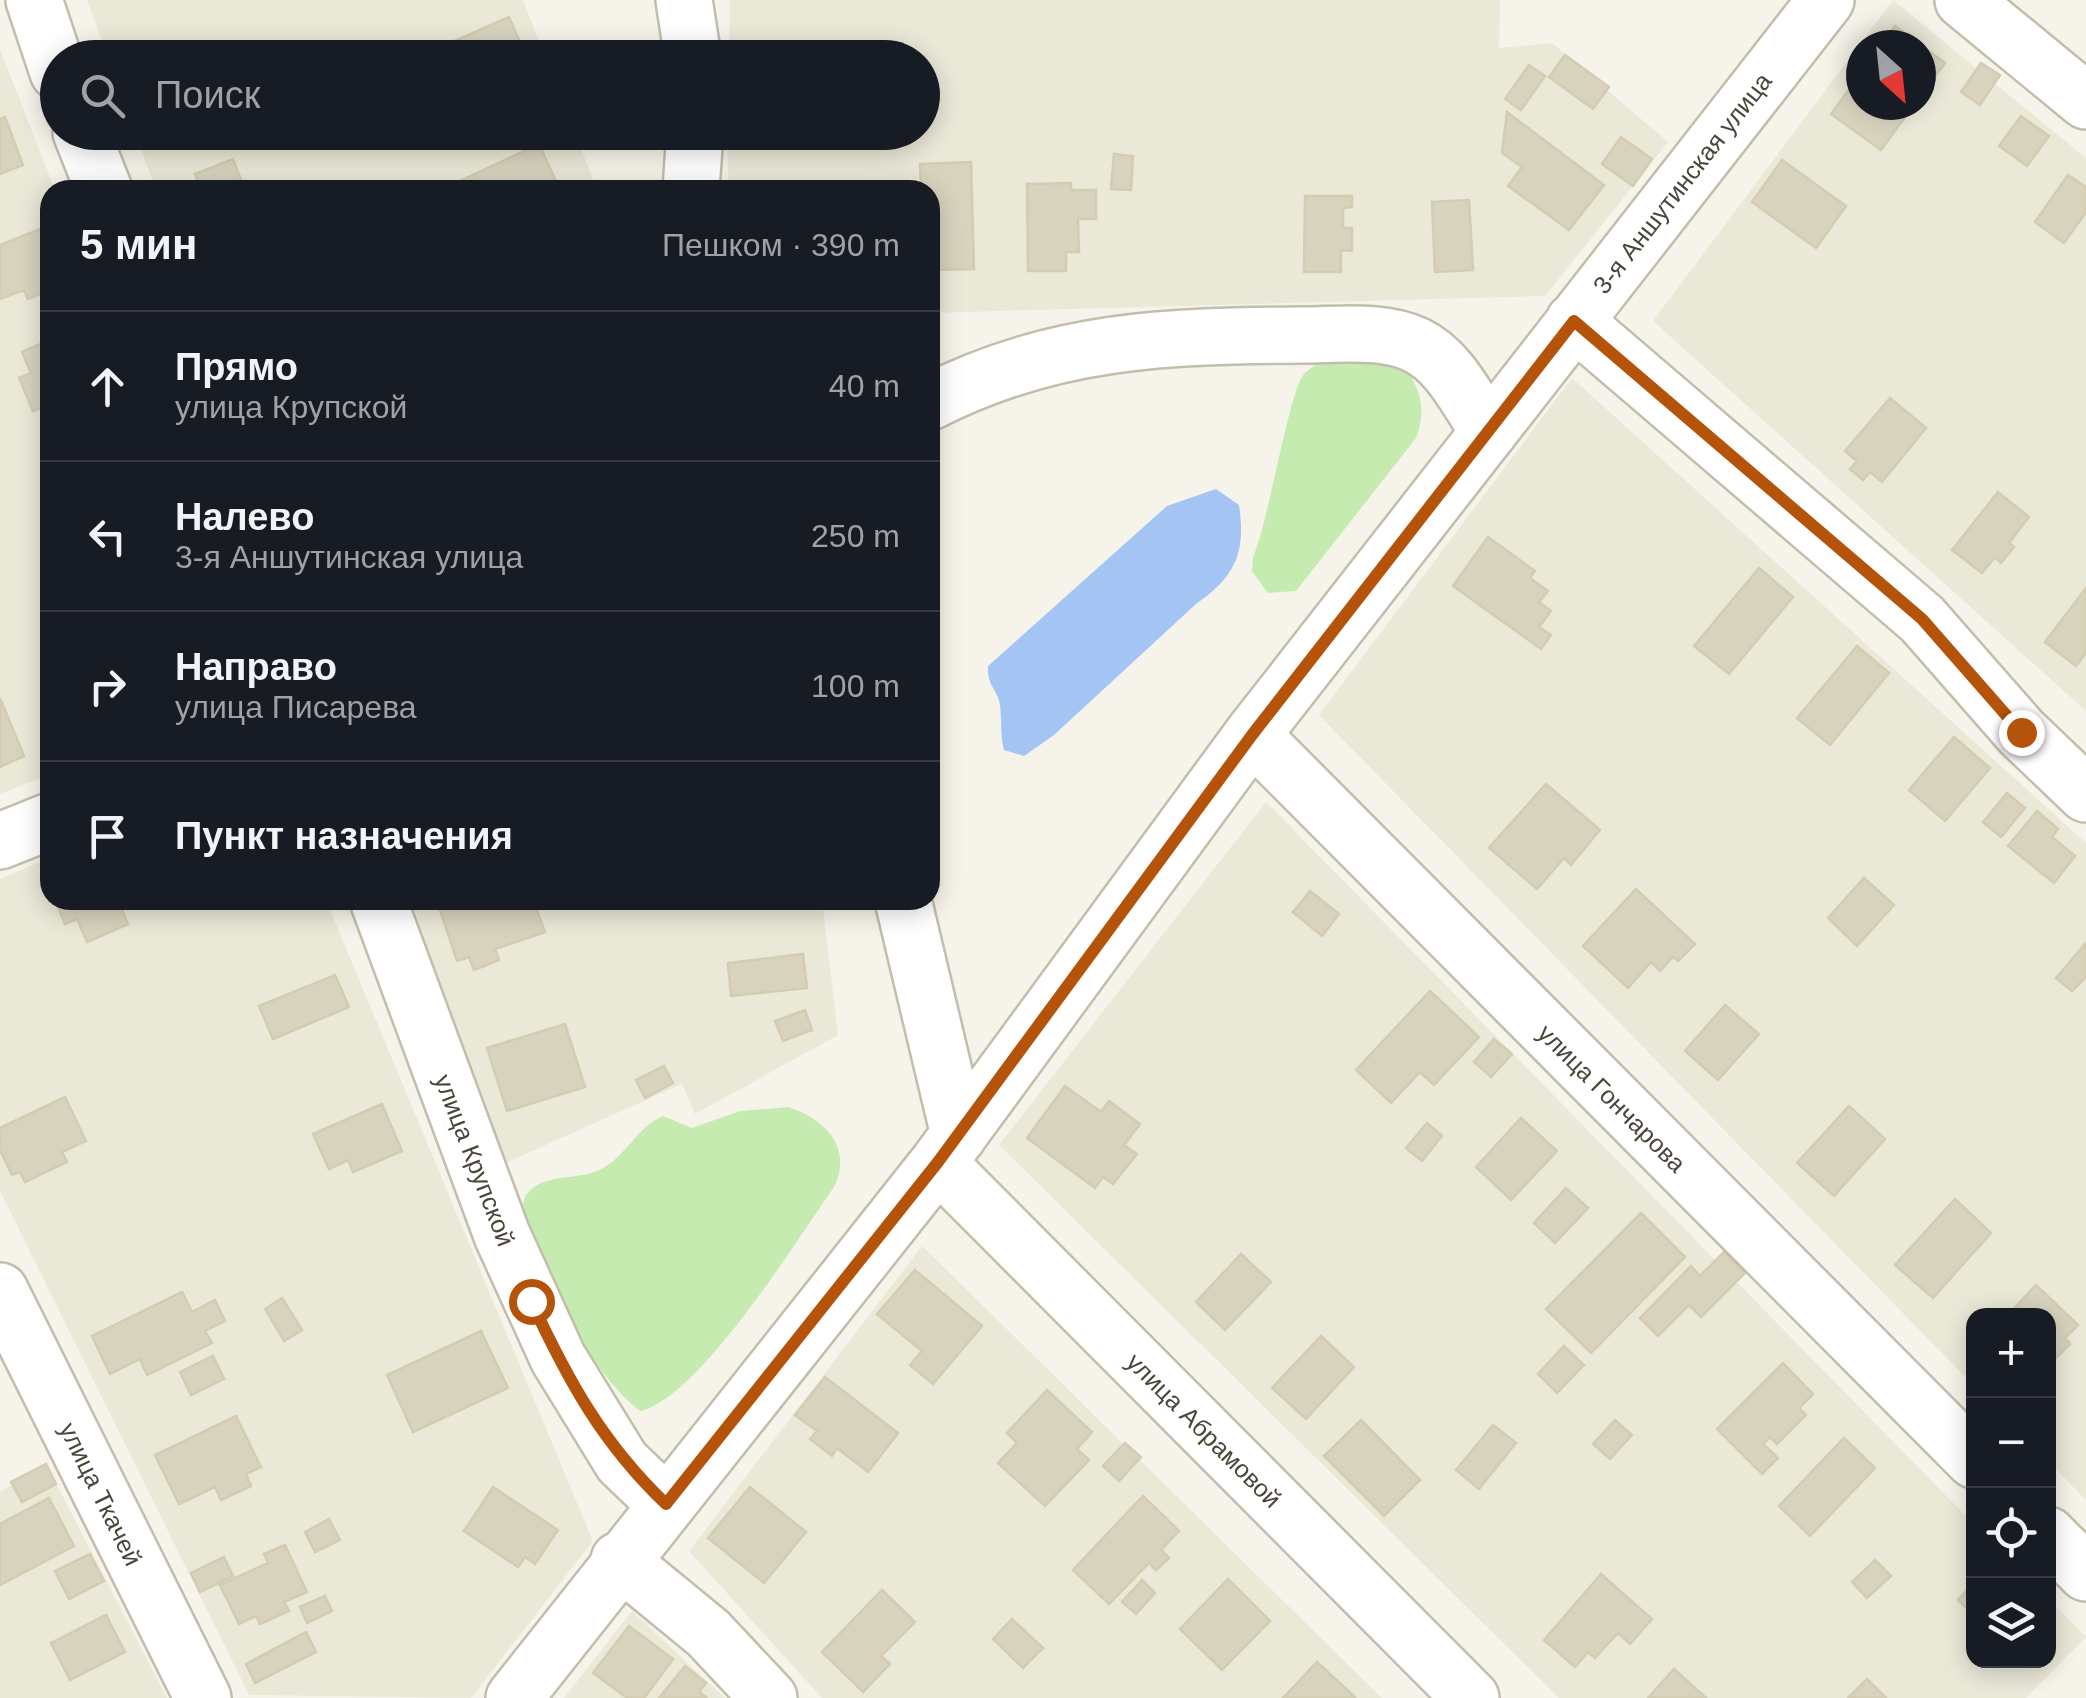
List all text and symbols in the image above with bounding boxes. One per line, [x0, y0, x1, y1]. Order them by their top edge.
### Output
north arrow [1846, 30, 1936, 120]
search box [40, 40, 940, 150]
street label: 3-я Аншутинская улица [1587, 67, 1777, 299]
icon: search [75, 68, 130, 123]
text: Поиск [155, 74, 260, 116]
text: 5 мин [80, 221, 197, 268]
text: Пешком · 390 m [662, 227, 900, 263]
text: Прямо [175, 346, 298, 388]
icon: ahead [80, 359, 135, 414]
text: 40 m [829, 368, 900, 404]
text: улица Крупской [175, 389, 407, 425]
text: Налево [175, 496, 314, 538]
icon: left [80, 509, 135, 564]
text: 250 m [811, 518, 900, 554]
text: 3-я Аншутинская улица [175, 539, 523, 575]
text: Направо [175, 646, 337, 688]
icon: right [80, 659, 135, 714]
text: 100 m [811, 668, 900, 704]
text: улица Писарева [175, 689, 417, 725]
route end [1999, 710, 2045, 756]
icon: arrive [80, 809, 135, 864]
text: Пункт назначения [175, 815, 513, 857]
street label: улица Гончарова [1532, 1018, 1692, 1178]
street label: улица Крупской [429, 1070, 521, 1250]
route start [509, 1279, 555, 1325]
map controls [1966, 1308, 2056, 1668]
button: + [1966, 1308, 2056, 1398]
street label: улица Абрамовой [1121, 1347, 1287, 1513]
button: − [1966, 1398, 2056, 1488]
street label: улица Ткачей [54, 1418, 148, 1570]
button: locate [1966, 1488, 2056, 1578]
button: layers [1966, 1578, 2056, 1668]

